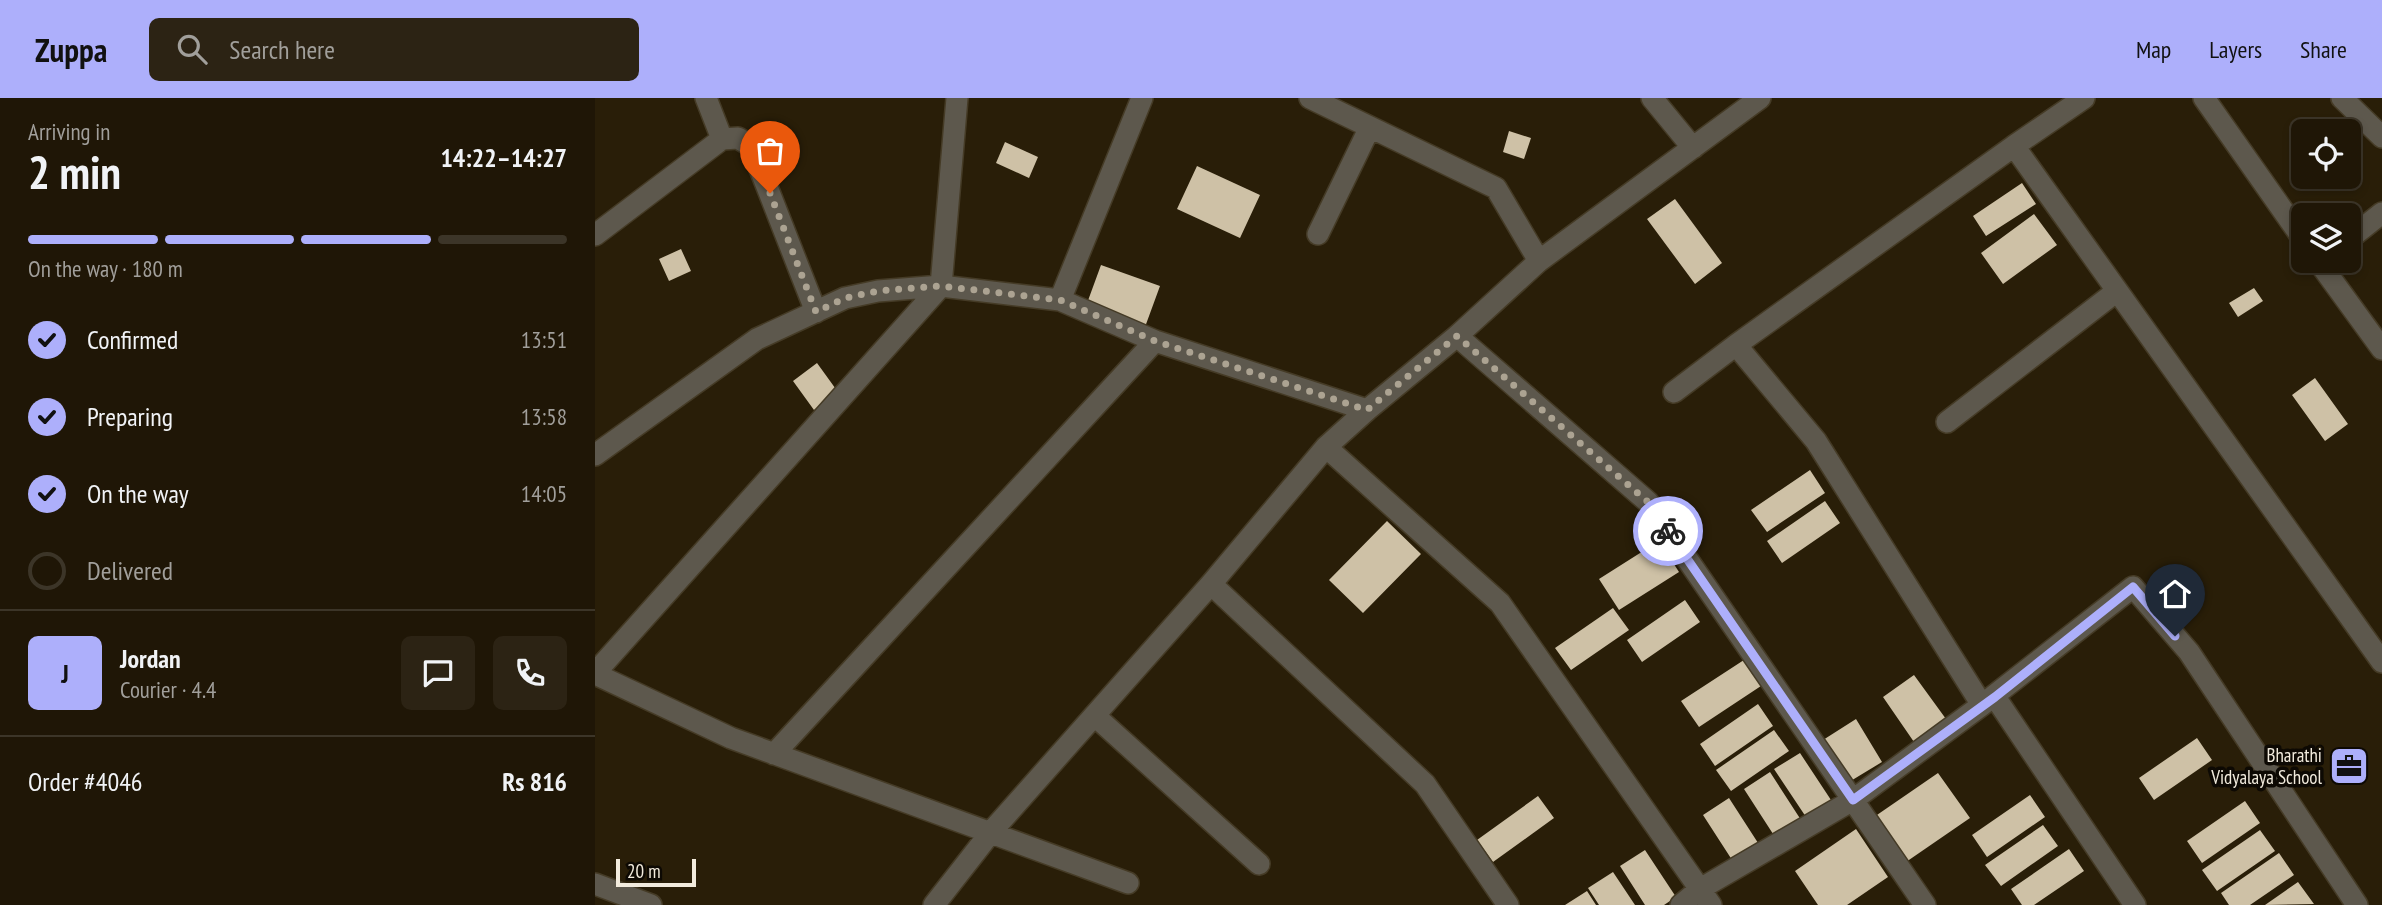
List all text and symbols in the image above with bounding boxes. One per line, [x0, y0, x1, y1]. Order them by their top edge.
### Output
search box [149, 18, 639, 81]
text: Zuppa [35, 28, 107, 71]
icon: search [173, 30, 211, 68]
text: Search here [229, 33, 335, 66]
text: Map [2136, 34, 2171, 65]
text: Layers [2209, 34, 2262, 65]
text: Share [2300, 34, 2347, 65]
text: Arriving in [28, 117, 110, 146]
map controls [2291, 119, 2361, 273]
button: locate [2291, 119, 2361, 189]
pin [740, 121, 800, 193]
icon: bag [751, 132, 789, 170]
text: 14:22–14:27 [440, 141, 567, 174]
text: 2 min [28, 142, 121, 202]
button: layers [2291, 203, 2361, 273]
text: On the way · 180 m [28, 254, 183, 283]
icon: check [28, 321, 66, 359]
text: Confirmed [87, 323, 178, 356]
text: 13:51 [521, 325, 567, 354]
icon: check [28, 398, 66, 436]
text: Preparing [87, 400, 173, 433]
text: 13:58 [521, 402, 567, 431]
icon: check [28, 475, 66, 513]
text: On the way [87, 477, 189, 510]
text: 14:05 [521, 479, 567, 508]
courier [1633, 496, 1703, 566]
icon: bike [1649, 512, 1687, 550]
text: Delivered [87, 554, 173, 587]
pin [2145, 564, 2205, 636]
icon: home [2156, 575, 2194, 613]
button: chat [401, 636, 475, 710]
button: phone [493, 636, 567, 710]
text: Jordan [120, 642, 181, 675]
text: J [61, 657, 69, 690]
text: Courier · 4.4 [120, 675, 216, 704]
place label: Bharathi Vidyalaya School [2210, 743, 2323, 789]
office icon: Bharathi Vidyalaya School [2328, 745, 2370, 787]
text: Order #4046 [28, 765, 143, 798]
text: Rs 816 [502, 765, 567, 798]
scale bar [616, 856, 697, 888]
text: 20 m [627, 859, 661, 883]

